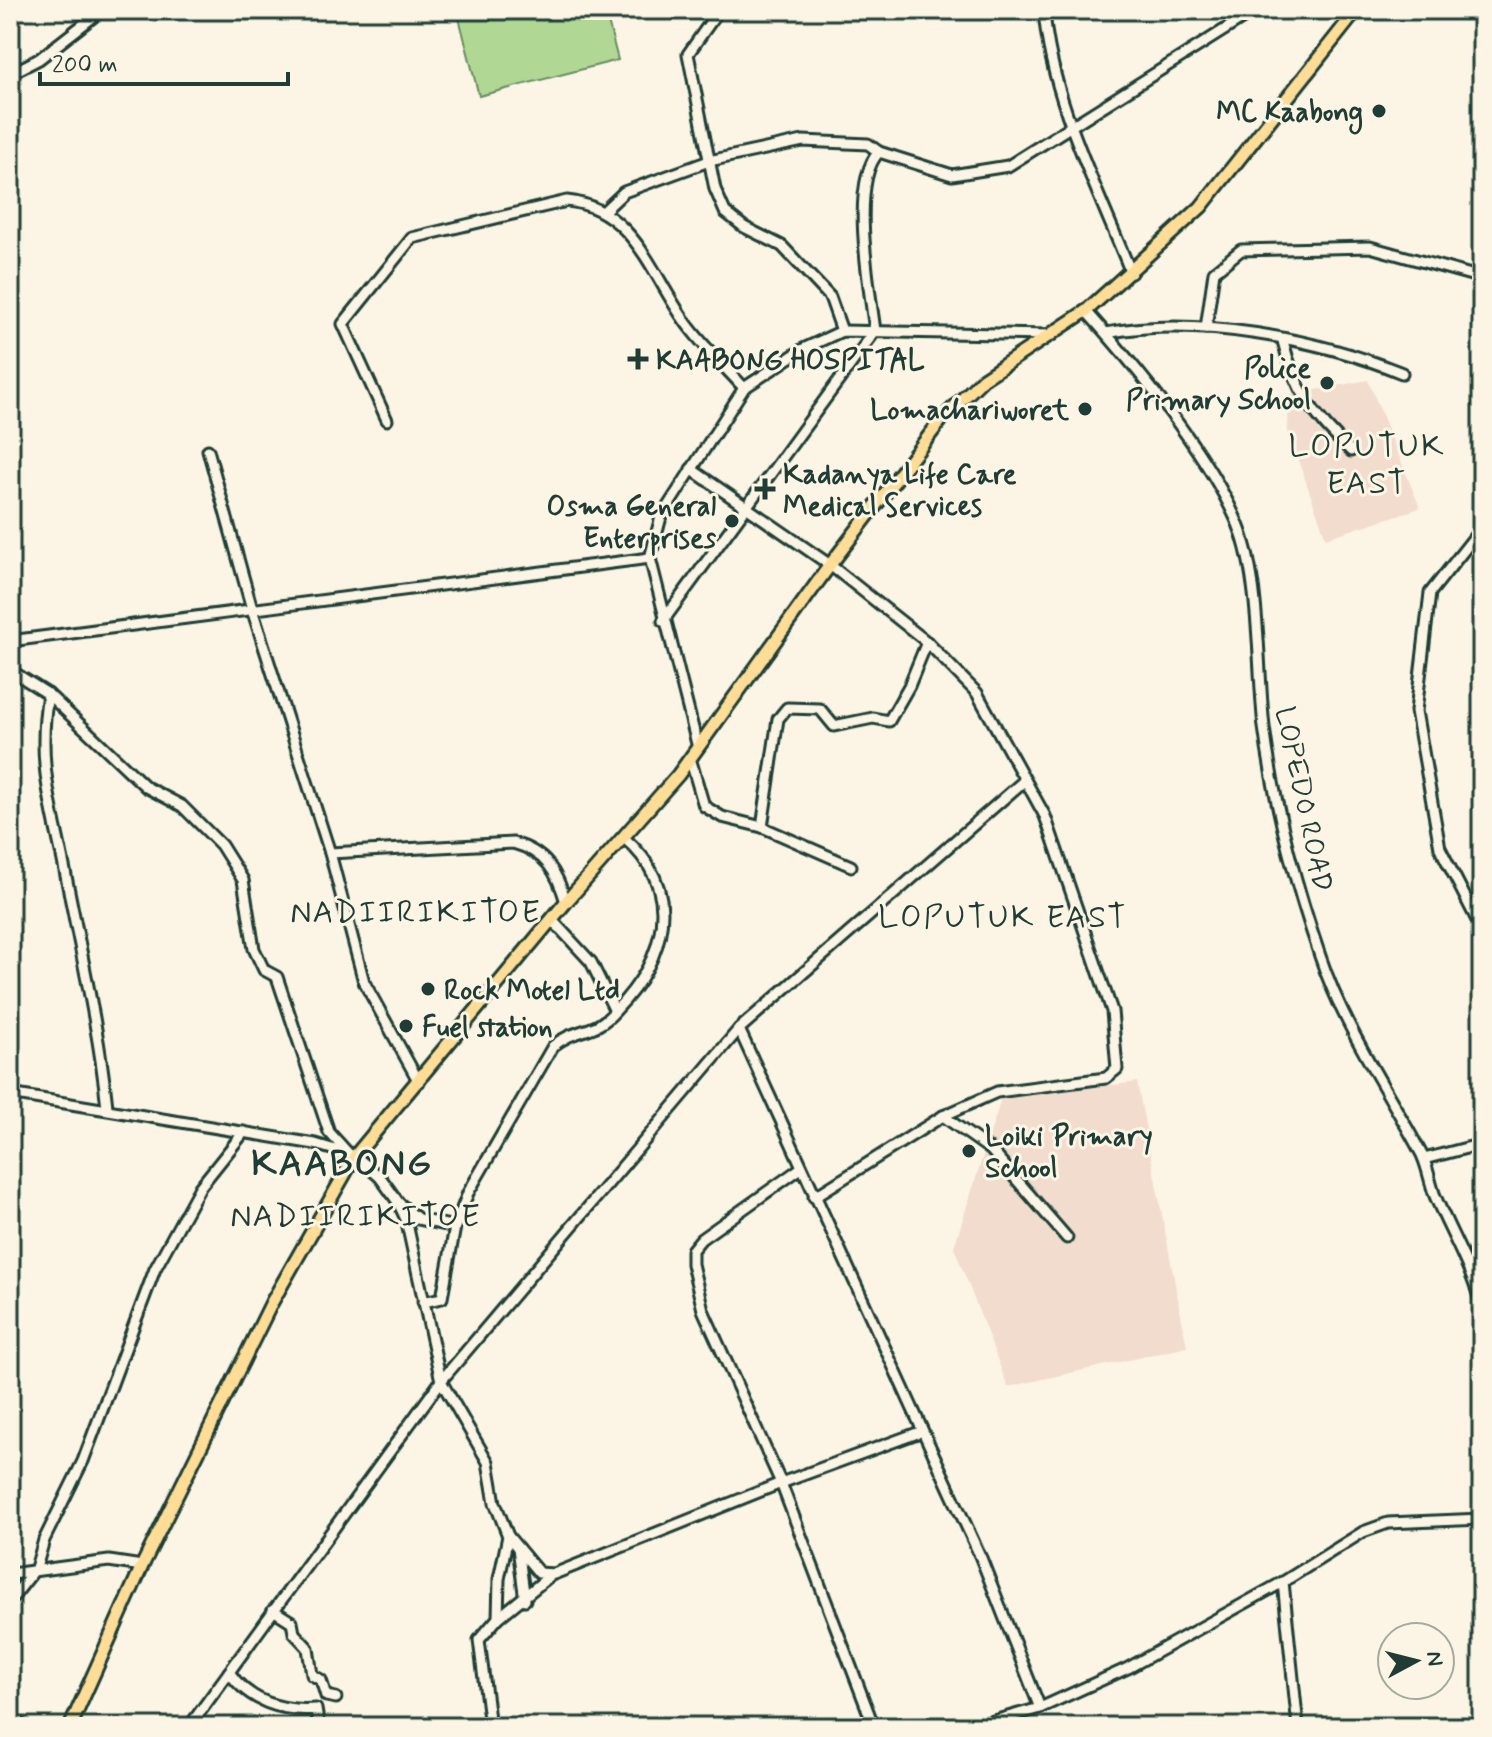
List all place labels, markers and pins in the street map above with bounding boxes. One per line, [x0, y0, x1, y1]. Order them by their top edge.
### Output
place label: MC Kaabong [1216, 95, 1363, 135]
marker: MC Kaabong [1370, 102, 1388, 120]
place label: KAABONG HOSPITAL [656, 343, 925, 380]
marker: KAABONG HOSPITAL [627, 348, 649, 370]
place label: Police Primary School [1126, 351, 1311, 420]
marker: Police Primary School [1318, 374, 1336, 392]
place label: Lomachariworet [870, 393, 1070, 430]
marker: Lomachariworet [1076, 400, 1094, 418]
place label: Kadanya Life Care Medical Services [783, 457, 1017, 526]
marker: Kadanya Life Care Medical Services [754, 478, 776, 500]
place label: Osma General Enterprises [546, 489, 717, 558]
marker: Osma General Enterprises [723, 512, 741, 530]
place label: Rock Motel Ltd [444, 973, 620, 1010]
marker: Rock Motel Ltd [419, 980, 437, 998]
place label: Fuel station [422, 1010, 553, 1047]
marker: Fuel station [397, 1017, 415, 1035]
place label: Loiki Primary School [985, 1119, 1153, 1188]
marker: Loiki Primary School [960, 1142, 978, 1160]

